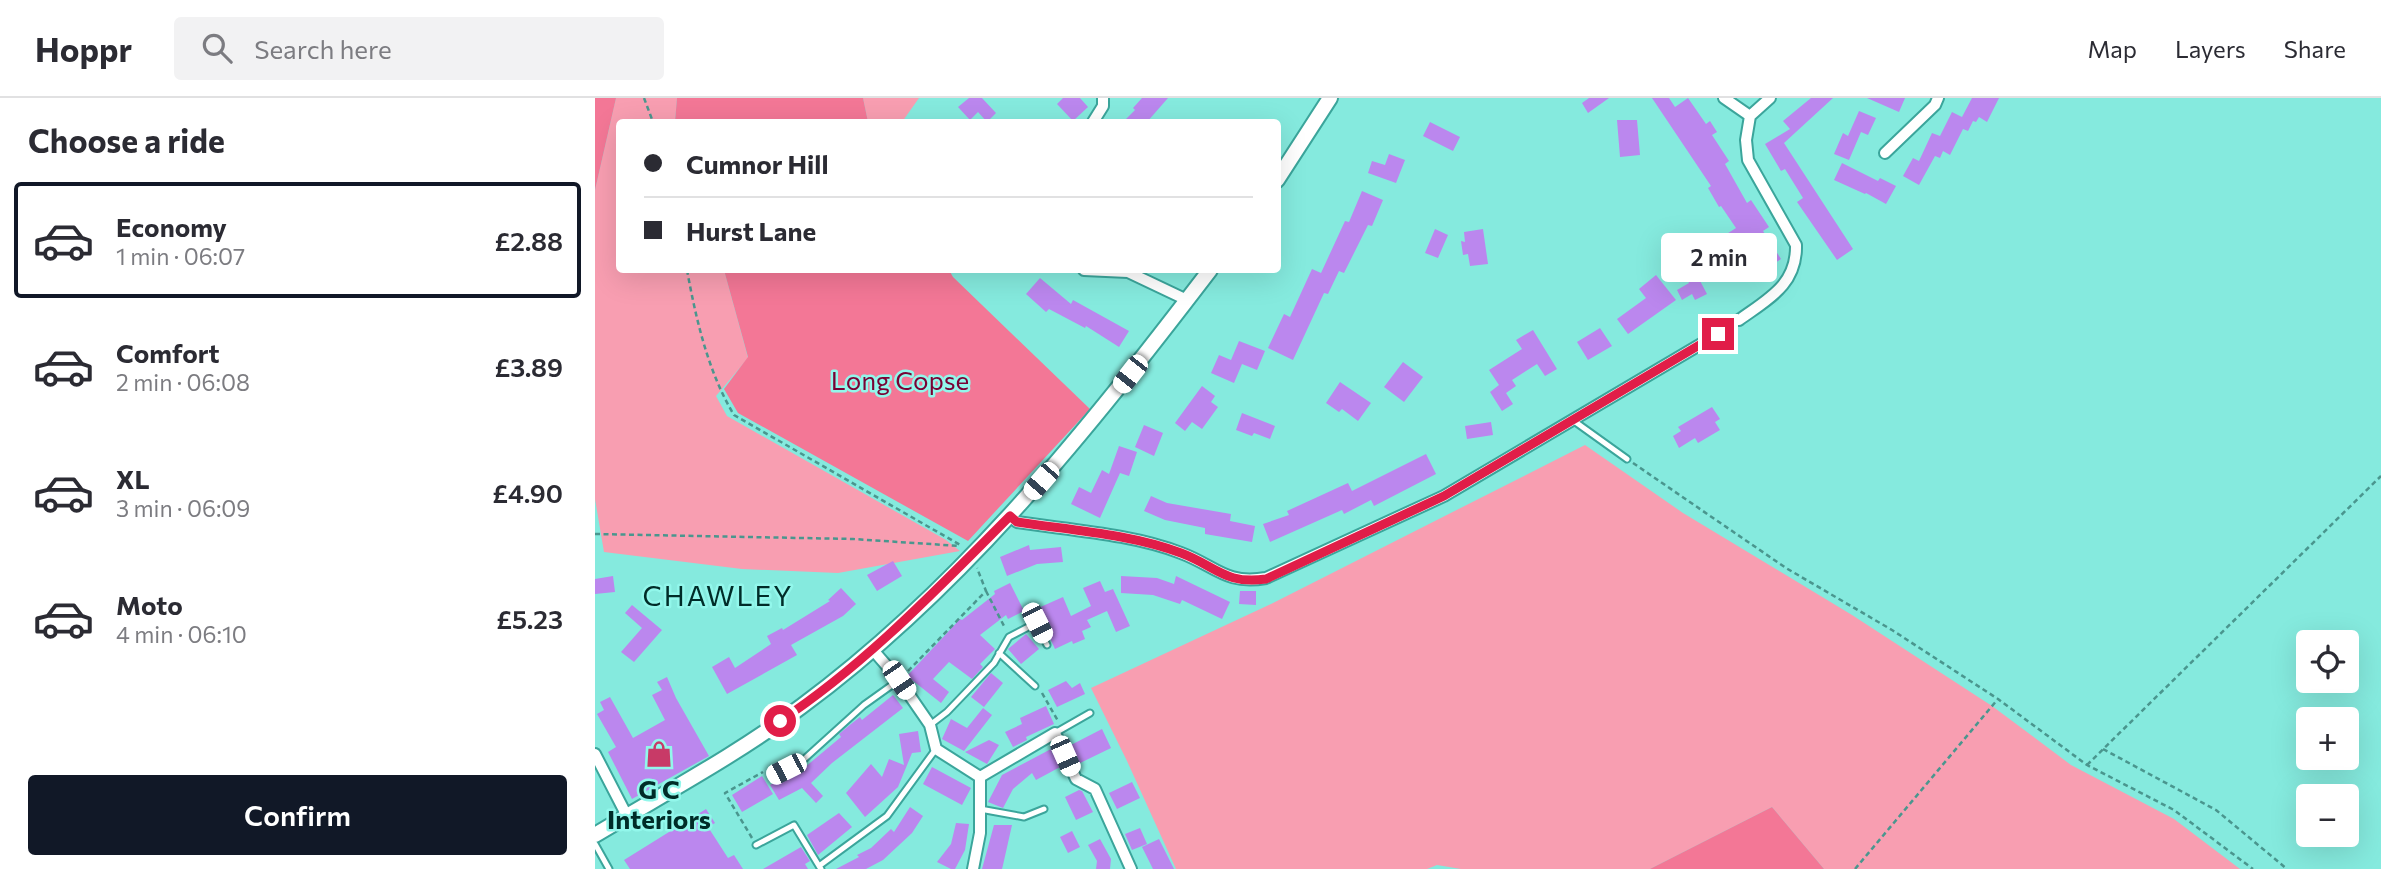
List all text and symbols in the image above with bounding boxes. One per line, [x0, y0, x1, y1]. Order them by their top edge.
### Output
search box [174, 17, 664, 80]
text: Hoppr [35, 28, 132, 69]
icon: search [198, 29, 236, 67]
text: Search here [254, 33, 392, 64]
text: Map [2088, 34, 2137, 63]
text: Layers [2175, 34, 2246, 63]
text: Share [2284, 34, 2346, 63]
text: Choose a ride [28, 120, 225, 160]
text: Cumnor Hill [686, 148, 828, 179]
icon: car [32, 209, 95, 272]
text: Economy [116, 211, 227, 242]
text: Hurst Lane [686, 215, 816, 246]
text: £2.88 [495, 225, 563, 256]
callout: 2 min [1660, 232, 1776, 282]
text: 1 min · 06:07 [116, 242, 245, 270]
text: 2 min [1691, 243, 1747, 271]
route end [1702, 318, 1734, 350]
icon: car [32, 335, 95, 398]
text: Comfort [116, 337, 219, 368]
text: £3.89 [495, 351, 563, 382]
car [1109, 351, 1152, 397]
park label: Long Copse [831, 364, 969, 395]
text: 2 min · 06:08 [116, 368, 250, 396]
car [1020, 458, 1063, 504]
icon: car [32, 461, 95, 524]
text: XL [116, 463, 150, 494]
text: £4.90 [492, 477, 563, 508]
text: 3 min · 06:09 [116, 494, 250, 522]
district label: CHAWLEY [643, 578, 793, 612]
icon: car [32, 587, 95, 650]
text: Moto [116, 589, 183, 620]
car [1019, 600, 1056, 646]
text: £5.23 [496, 603, 563, 634]
text: 4 min · 06:10 [116, 620, 247, 648]
map controls [2296, 630, 2359, 847]
button: locate [2296, 630, 2359, 693]
car [879, 657, 920, 703]
route start [764, 705, 796, 737]
button: + [2296, 707, 2359, 770]
car [1047, 733, 1084, 779]
shop icon: G C Interiors [644, 739, 674, 769]
car [763, 750, 810, 788]
place label: G C Interiors [607, 773, 711, 834]
button: Confirm [28, 775, 567, 855]
button: − [2296, 784, 2359, 847]

